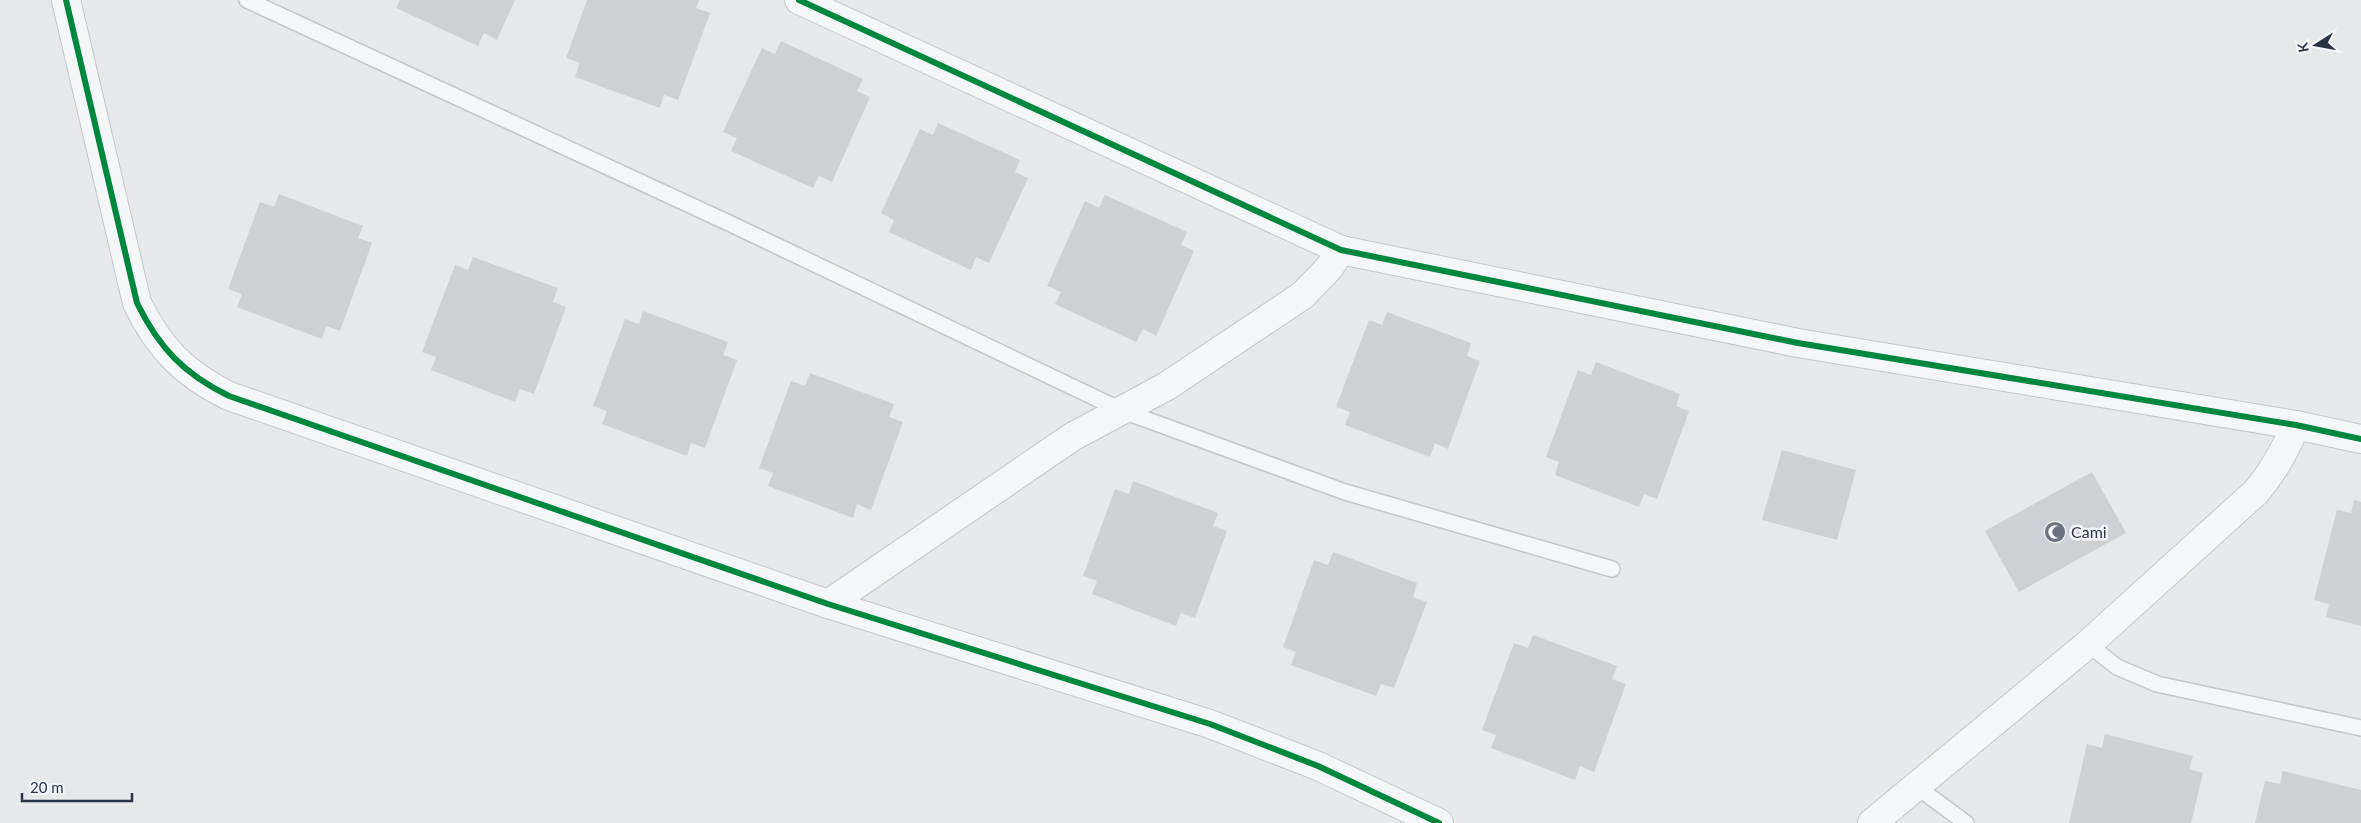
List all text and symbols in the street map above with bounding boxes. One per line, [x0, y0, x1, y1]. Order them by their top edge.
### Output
north arrow [2291, 20, 2341, 70]
text: K [2293, 41, 2312, 54]
mosque icon: Cami [2043, 520, 2067, 544]
place label: Cami [2071, 522, 2107, 541]
scale bar [22, 770, 132, 802]
text: 20 m [30, 778, 64, 796]

